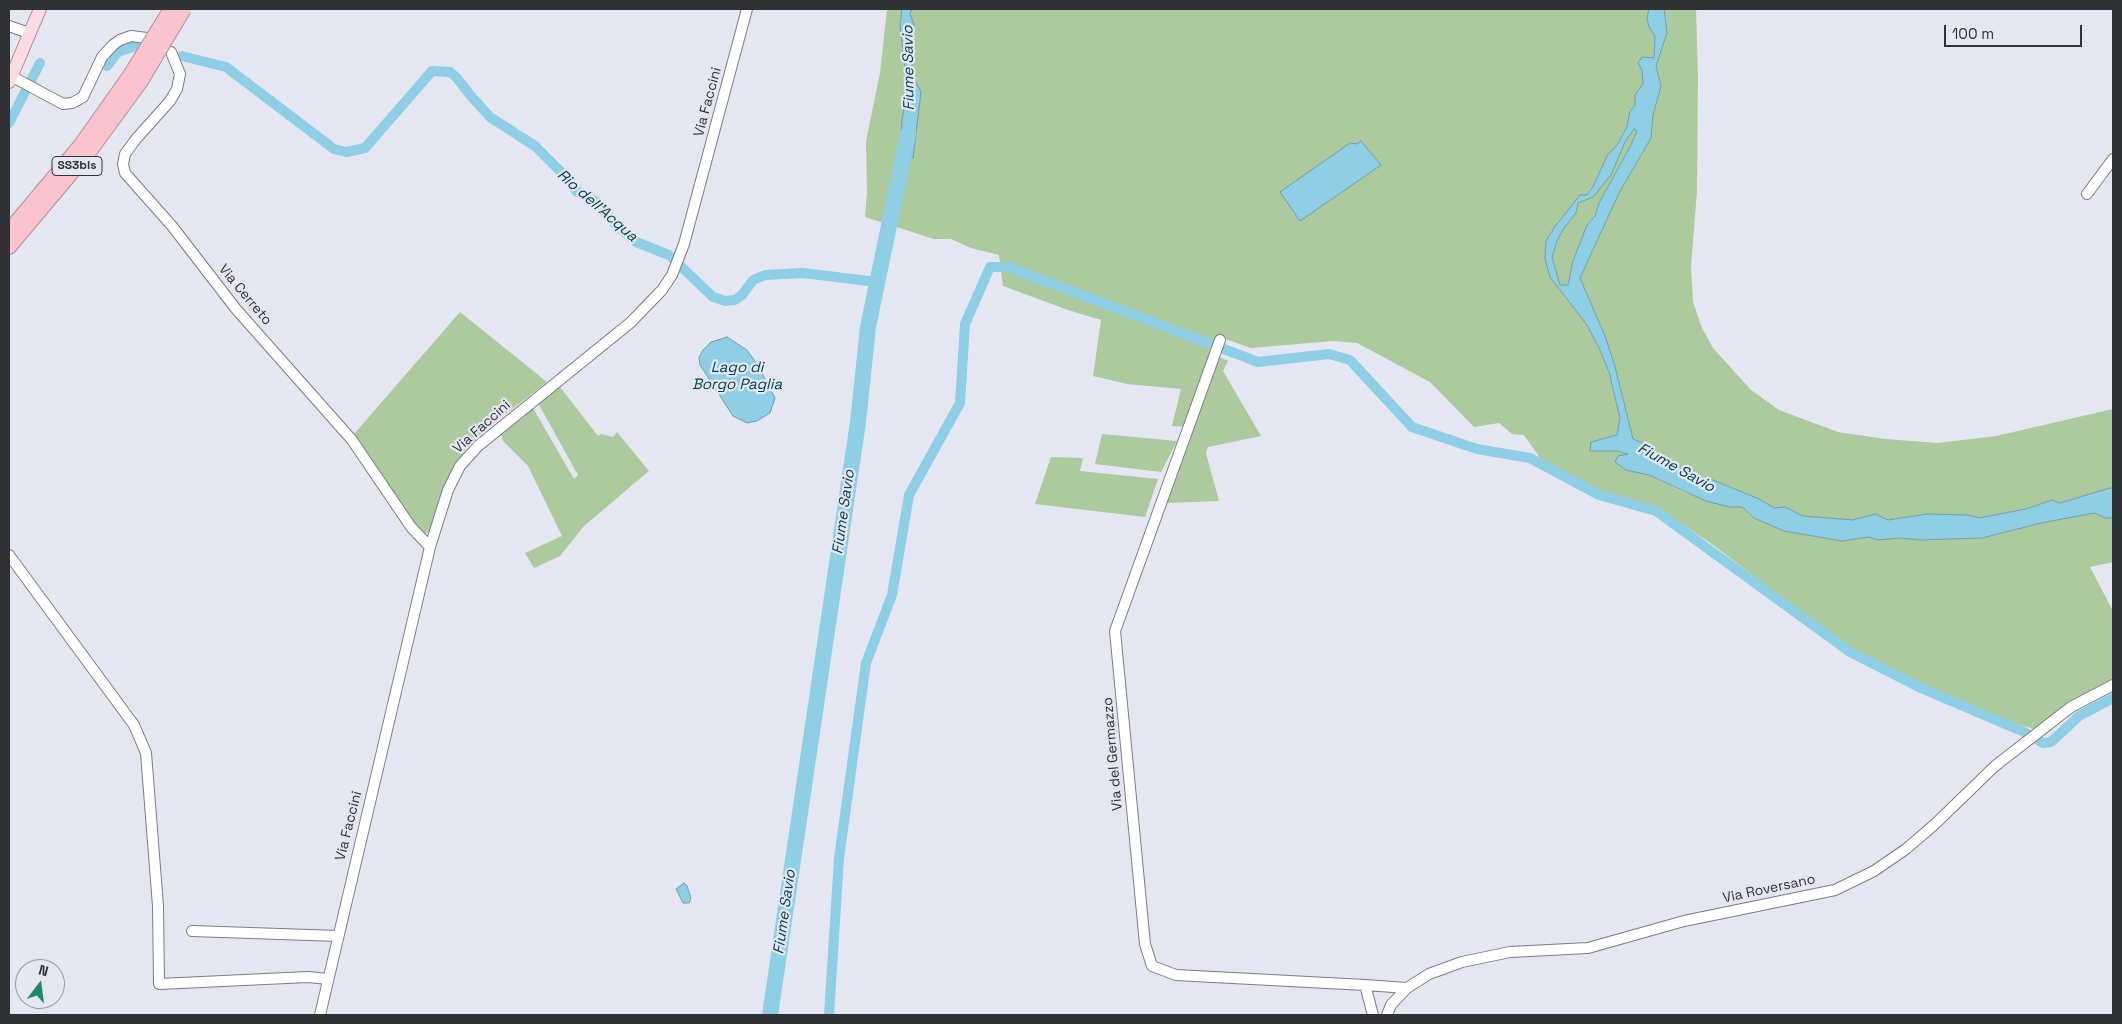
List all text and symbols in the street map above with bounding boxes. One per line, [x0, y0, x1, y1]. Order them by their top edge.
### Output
scale bar [1947, 15, 2084, 47]
text: 100 m [1952, 24, 1994, 43]
water label: Fiume Savio [899, 25, 919, 111]
street label: Via Faccini [691, 65, 725, 139]
road number: SS3bis [52, 157, 102, 176]
water label: Rio dell'Acqua [553, 166, 641, 246]
street label: Via Cerreto [215, 261, 275, 329]
water label: Lago di Borgo Paglia [692, 359, 782, 394]
street label: Via Faccini [450, 397, 514, 457]
water label: Fiume Savio [1634, 440, 1718, 496]
water label: Fiume Savio [829, 469, 859, 555]
street label: Via del Germazzo [1100, 697, 1126, 811]
street label: Via Faccini [332, 789, 366, 863]
water label: Fiume Savio [770, 869, 800, 955]
street label: Via Roversano [1721, 871, 1817, 907]
north arrow [15, 959, 65, 1009]
text: N [37, 961, 50, 980]

